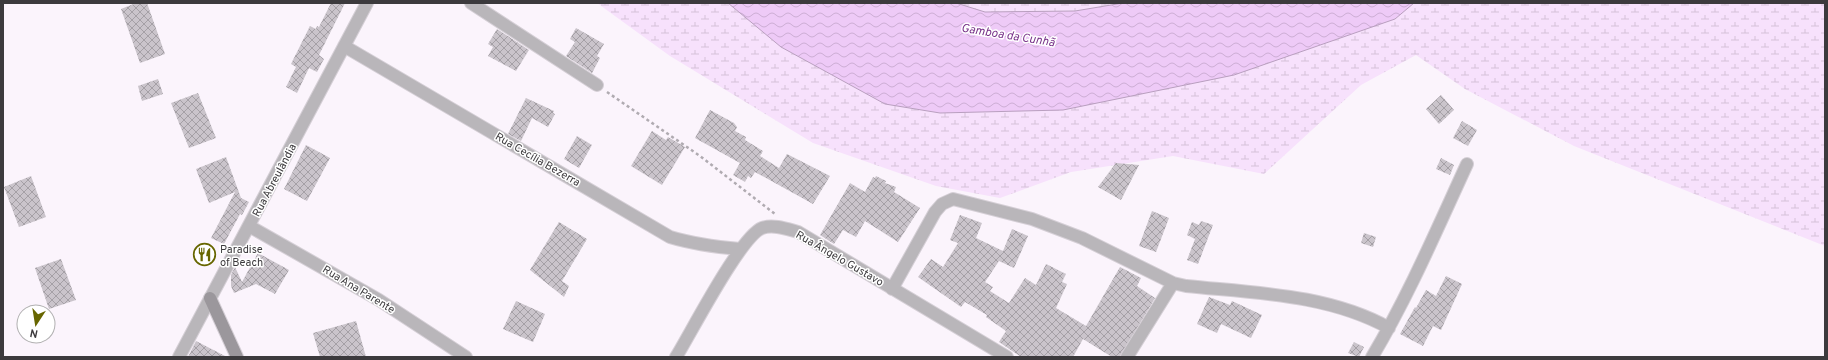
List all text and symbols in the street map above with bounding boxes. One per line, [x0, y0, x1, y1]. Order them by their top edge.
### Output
water label: Gamboa da Cunhã [960, 21, 1057, 51]
street label: Rua Cecília Bezerra [492, 130, 583, 190]
street label: Rua Abreulândia [250, 141, 300, 219]
street label: Rua Ângelo Gustavo [793, 227, 886, 290]
restaurant icon: Paradise of Beach [192, 242, 218, 268]
place label: Paradise of Beach [220, 243, 263, 270]
street label: Rua Ana Parente [320, 263, 397, 317]
north arrow [16, 304, 56, 344]
text: N [29, 325, 39, 340]

